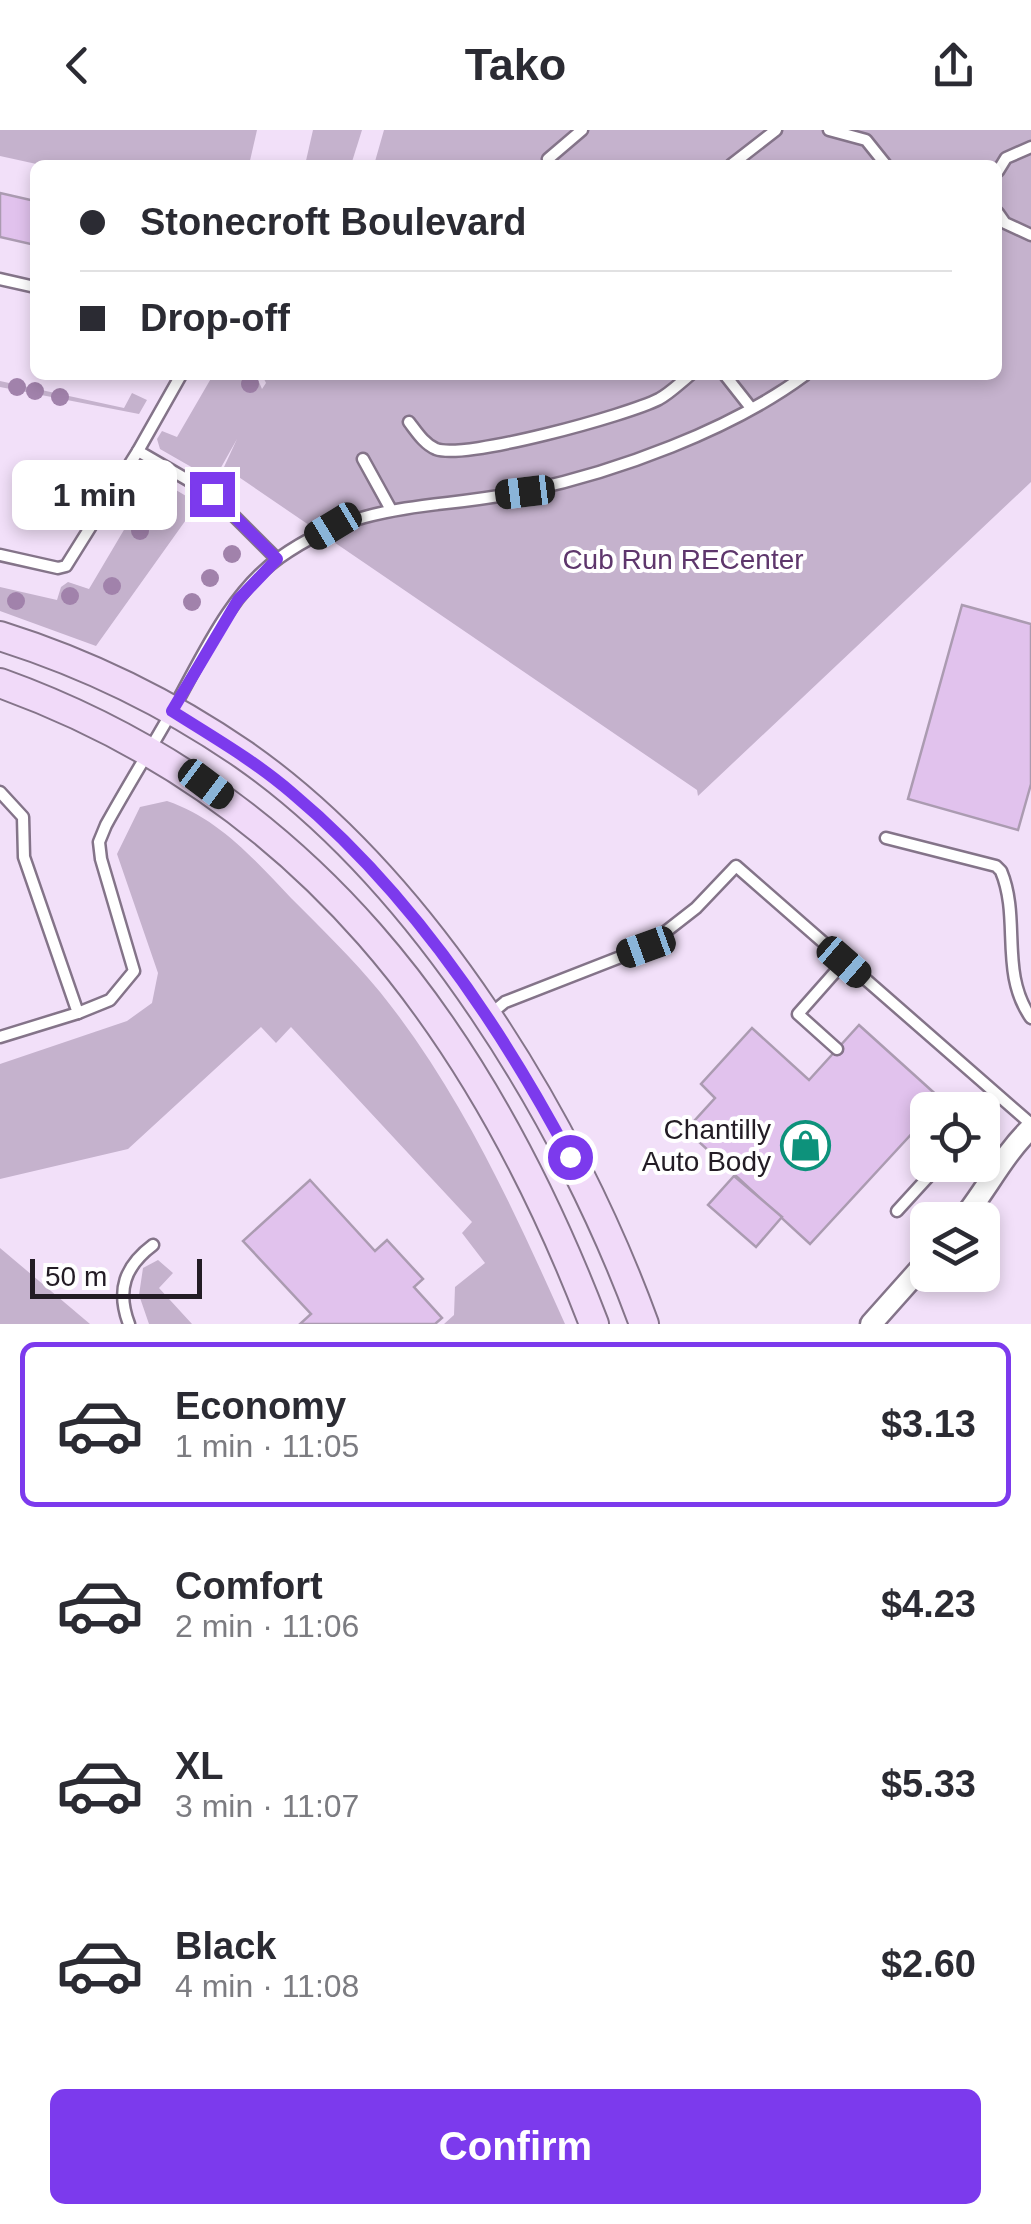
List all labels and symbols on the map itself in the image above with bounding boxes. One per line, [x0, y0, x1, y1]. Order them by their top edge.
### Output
callout: 1 min [12, 459, 177, 529]
route end [190, 472, 235, 517]
car [493, 473, 557, 511]
car [300, 498, 366, 554]
park label: Cub Run RECenter [562, 544, 804, 575]
car [173, 754, 239, 814]
car [613, 923, 679, 971]
car [812, 931, 876, 993]
place label: Chantilly Auto Body [642, 1114, 771, 1177]
shop icon: Chantilly Auto Body [780, 1119, 832, 1171]
route start [548, 1135, 593, 1180]
scale bar [30, 1254, 202, 1298]

